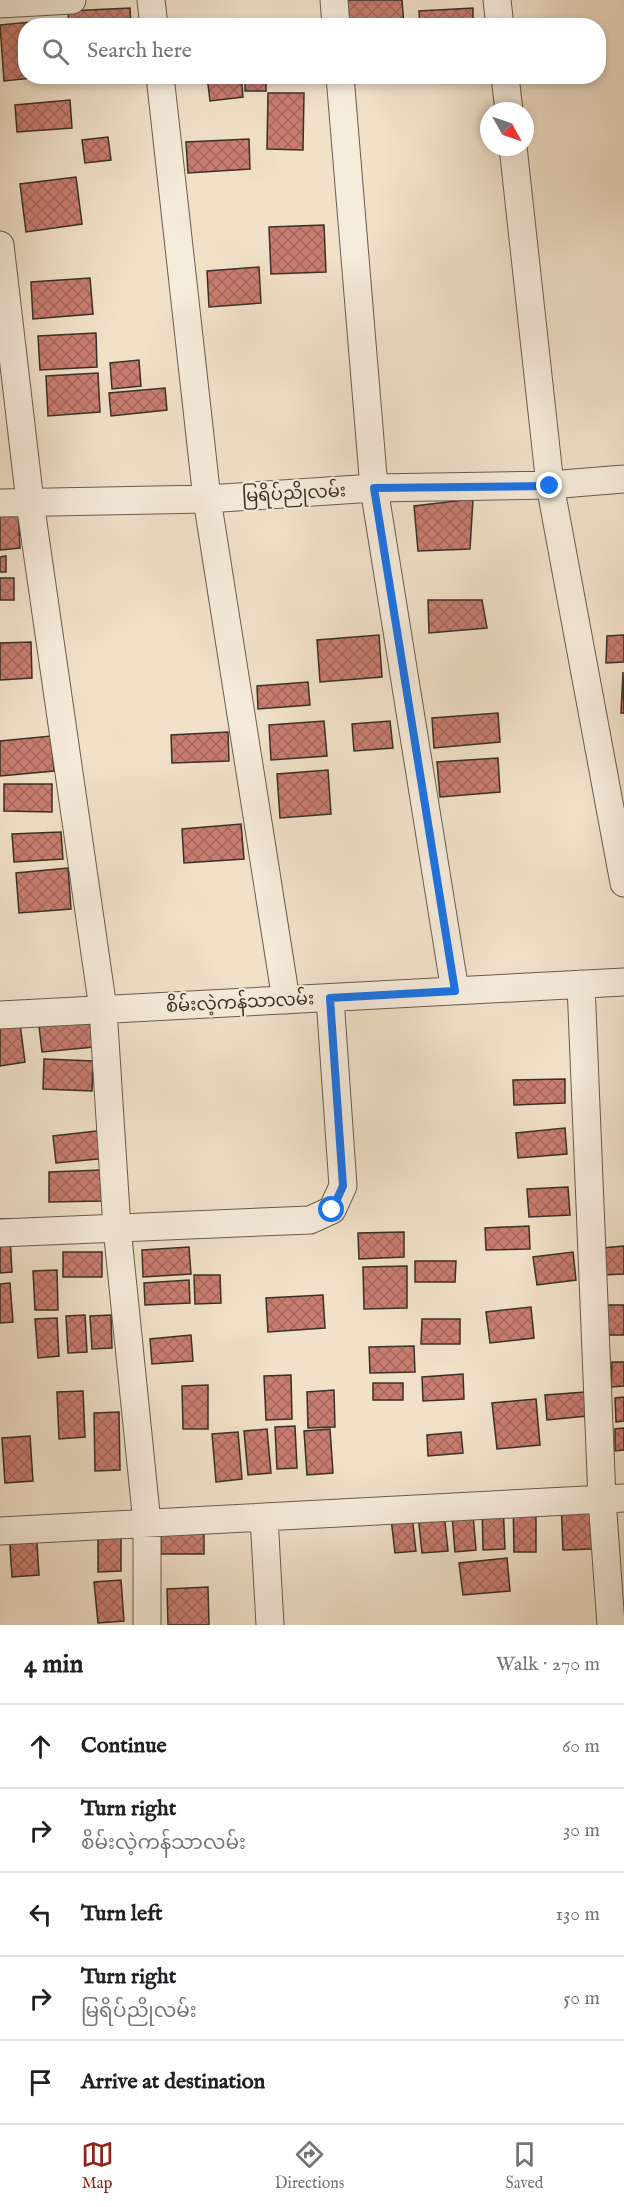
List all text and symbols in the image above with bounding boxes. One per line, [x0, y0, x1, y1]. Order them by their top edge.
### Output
search box [18, 18, 606, 84]
icon: search [39, 35, 72, 68]
text: Search here [87, 37, 192, 65]
north arrow [480, 102, 534, 156]
route end [536, 472, 562, 498]
street label: မြရိပ်ညိုလမ်း [241, 476, 347, 511]
street label: စိမ်းလဲ့ကန်သာလမ်း [165, 984, 315, 1021]
route start [318, 1196, 344, 1222]
text: 4 min [24, 1648, 83, 1681]
text: Walk · 270 m [496, 1652, 600, 1677]
icon: ahead [24, 1730, 57, 1763]
text: Continue [81, 1732, 167, 1760]
text: 60 m [562, 1734, 600, 1759]
text: Turn right [81, 1795, 176, 1823]
icon: right [24, 1814, 57, 1847]
text: 30 m [563, 1818, 600, 1843]
text: စိမ်းလဲ့ကန်သာလမ်း [81, 1831, 246, 1856]
icon: left [24, 1898, 57, 1931]
text: Turn left [81, 1900, 163, 1928]
text: 130 m [555, 1902, 600, 1927]
text: Turn right [81, 1963, 176, 1991]
icon: right [24, 1982, 57, 2015]
text: 50 m [563, 1986, 600, 2011]
text: မြရိပ်ညိုလမ်း [81, 1999, 197, 2024]
icon: arrive [24, 2066, 57, 2099]
text: Arrive at destination [81, 2068, 265, 2096]
tab: Map [81, 2138, 114, 2194]
tab: Directions [275, 2138, 344, 2194]
tab: Saved [506, 2138, 543, 2194]

